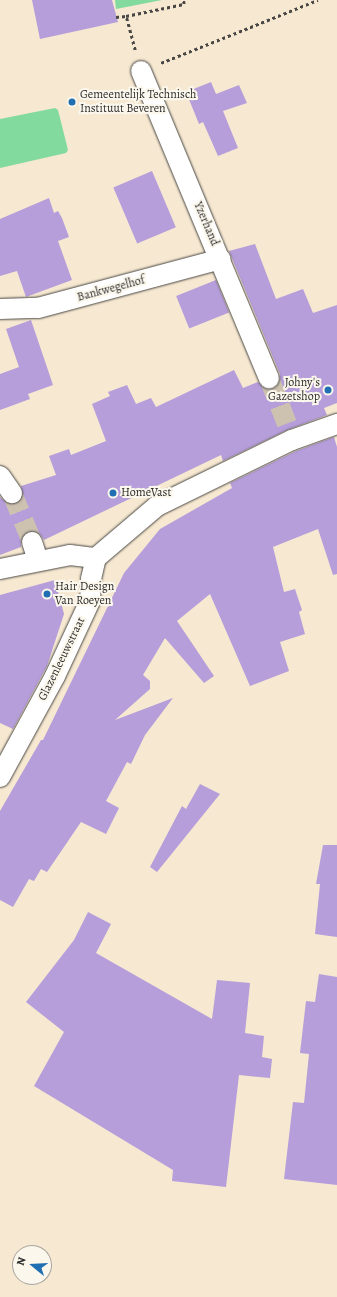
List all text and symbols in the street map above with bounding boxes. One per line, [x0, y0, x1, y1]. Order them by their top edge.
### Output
place label: Gemeentelijk Technisch Instituut Beveren [80, 88, 196, 116]
marker: Gemeentelijk Technisch Instituut Beveren [67, 97, 77, 107]
street label: Yzerhand [190, 200, 222, 248]
street label: Bankwegelhof [76, 273, 146, 305]
place label: Johny's Gazetshop [268, 376, 320, 404]
marker: Johny's Gazetshop [323, 385, 333, 395]
place label: HomeVast [121, 486, 171, 500]
marker: HomeVast [108, 488, 118, 498]
place label: Hair Design Van Roeyen [55, 580, 114, 608]
marker: Hair Design Van Roeyen [42, 589, 52, 599]
street label: Glazenleeuwstraat [36, 615, 88, 703]
north arrow [12, 1245, 52, 1285]
text: N [13, 1255, 29, 1268]

